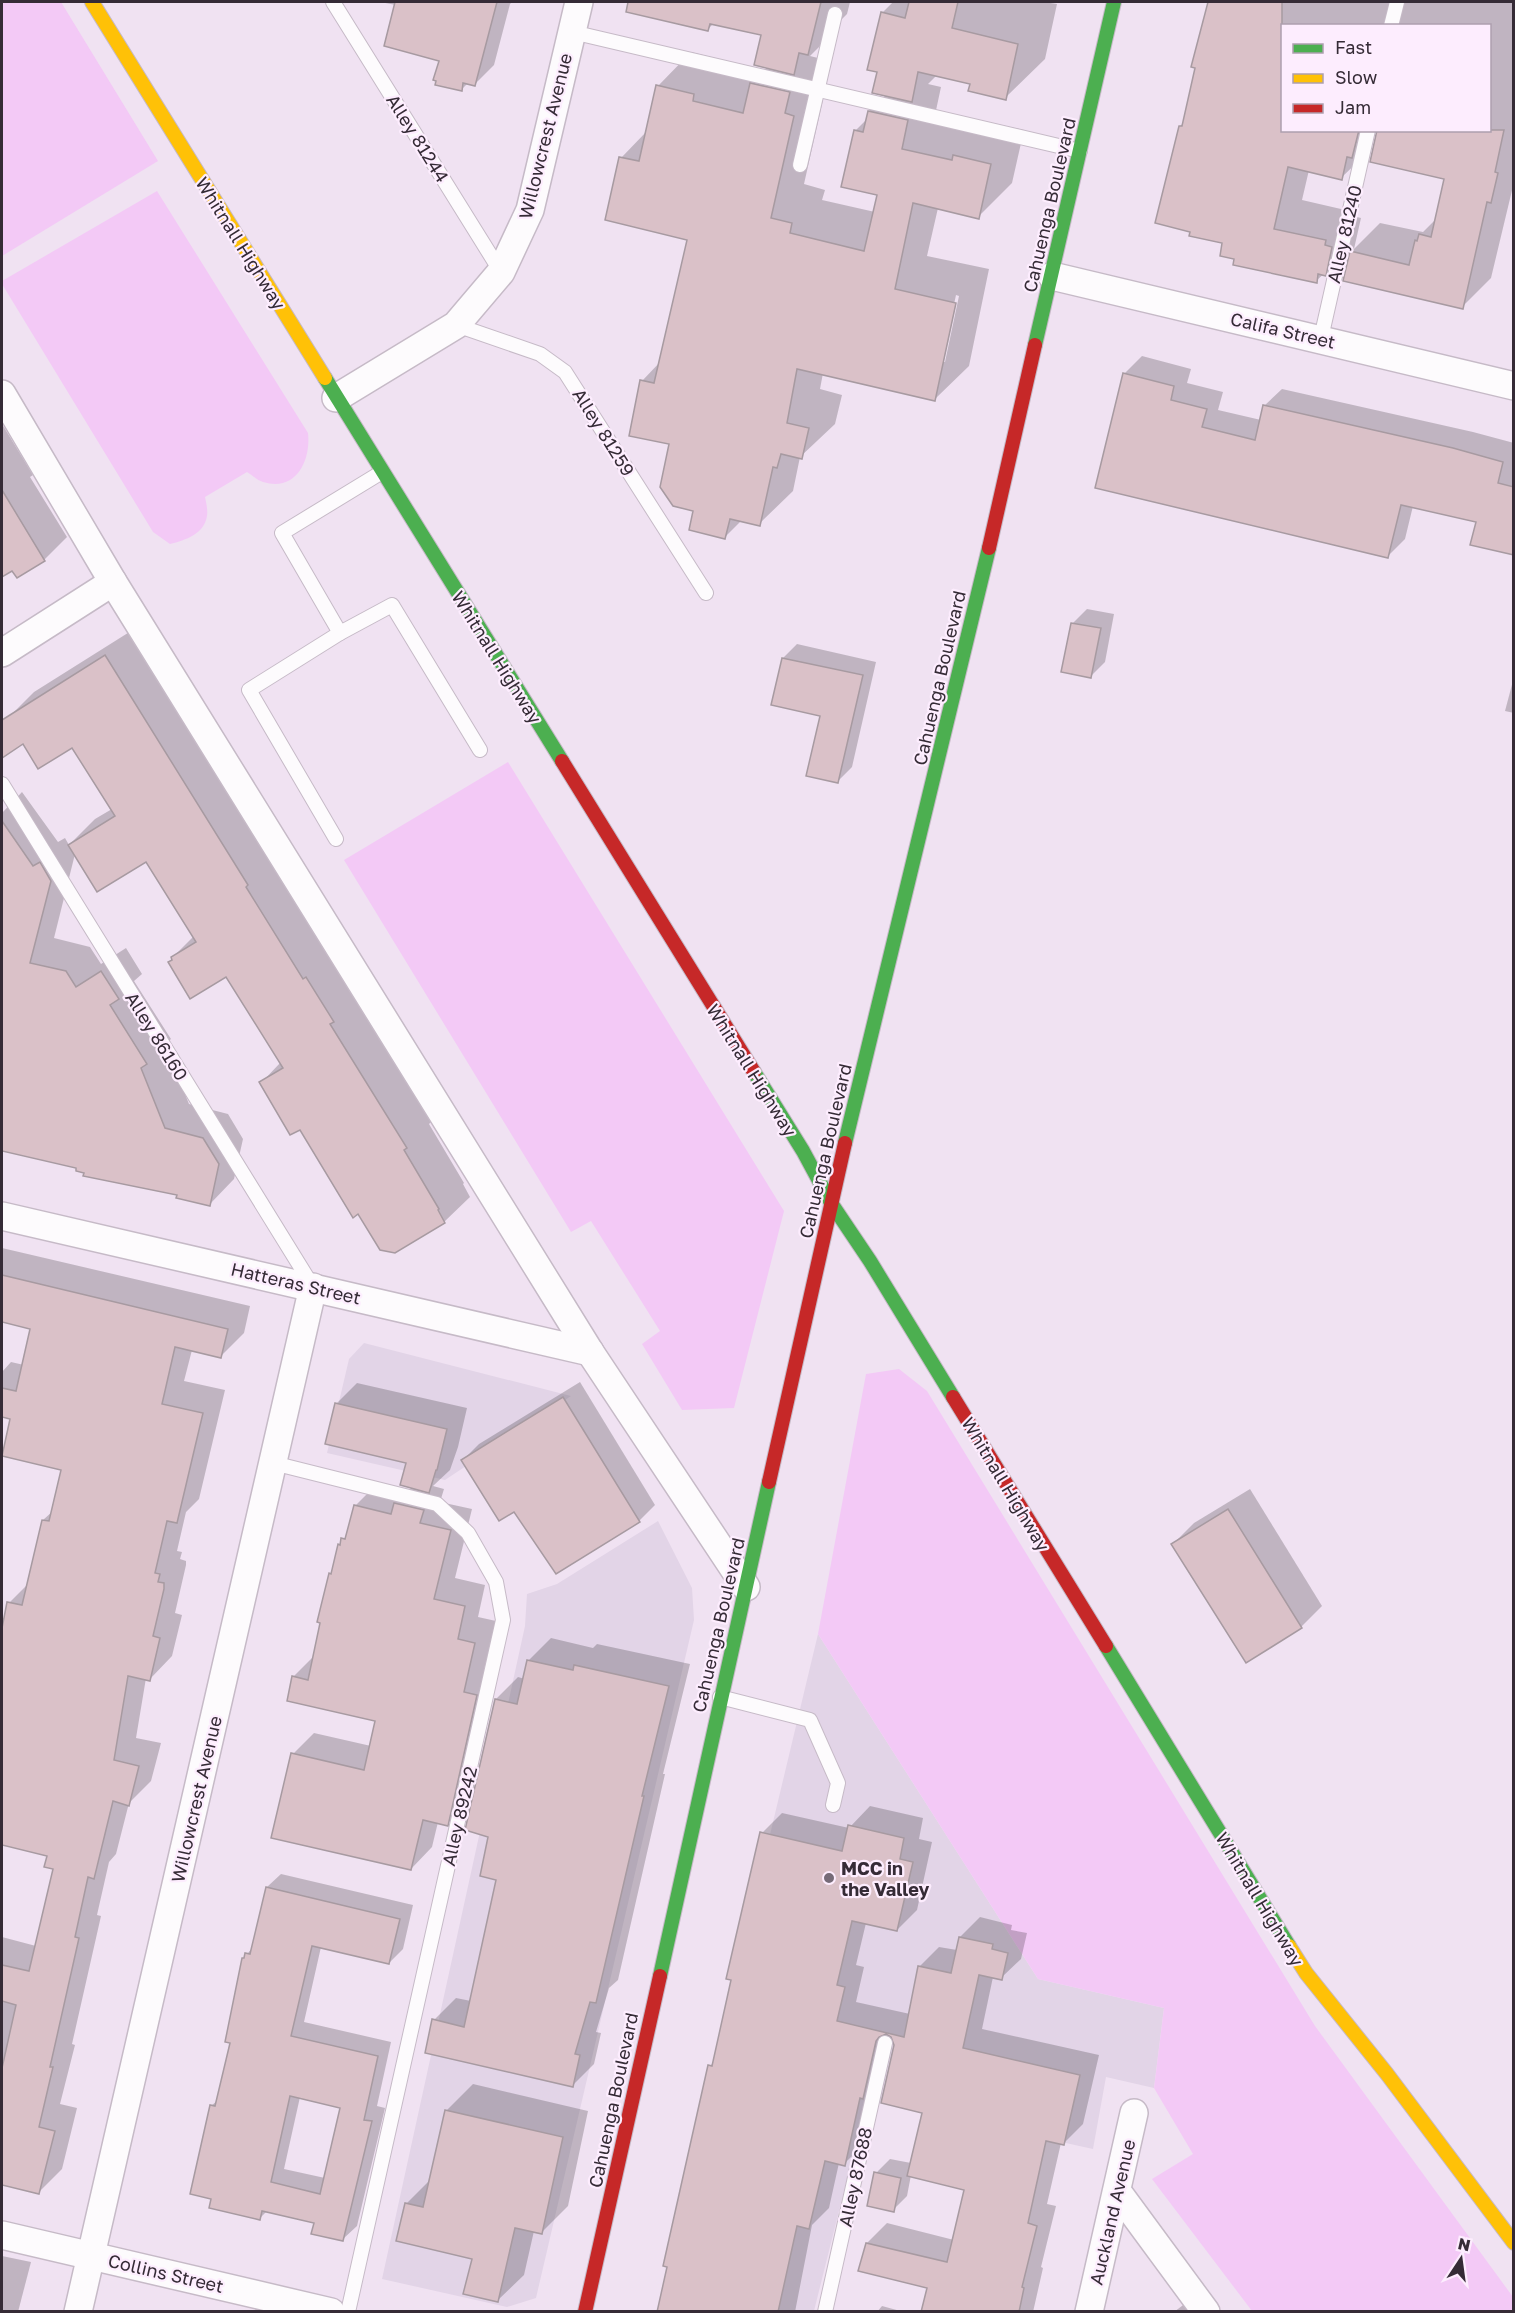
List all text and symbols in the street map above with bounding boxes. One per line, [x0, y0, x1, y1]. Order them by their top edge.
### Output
legend [1281, 24, 1491, 132]
text: Fast [1335, 36, 1372, 58]
street label: Willowcrest Avenue [514, 51, 576, 221]
text: Slow [1335, 66, 1378, 88]
street label: Alley 81244 [382, 90, 454, 186]
text: Jam [1335, 96, 1371, 118]
street label: Cahuenga Boulevard [1018, 115, 1080, 295]
street label: Whitnall Highway [191, 173, 291, 313]
street label: Alley 81240 [1322, 183, 1366, 285]
street label: Califa Street [1228, 307, 1338, 353]
street label: Alley 81259 [568, 384, 640, 480]
street label: Whitnall Highway [447, 587, 547, 727]
street label: Cahuenga Boulevard [908, 588, 970, 768]
street label: Alley 86160 [121, 988, 193, 1084]
street label: Whitnall Highway [702, 1000, 802, 1140]
street label: Cahuenga Boulevard [794, 1061, 856, 1241]
street label: Hatteras Street [229, 1257, 363, 1309]
street label: Whitnall Highway [957, 1413, 1055, 1555]
street label: Cahuenga Boulevard [687, 1535, 749, 1715]
street label: Willowcrest Avenue [166, 1714, 226, 1884]
street label: Alley 89242 [437, 1764, 481, 1868]
street label: Whitnall Highway [1211, 1828, 1309, 1970]
place label: MCC in the Valley [841, 1857, 929, 1900]
marker: MCC in the Valley [822, 1871, 836, 1885]
street label: Cahuenga Boulevard [584, 2010, 642, 2190]
street label: Alley 87688 [834, 2125, 876, 2229]
street label: Auckland Avenue [1085, 2137, 1139, 2287]
north arrow [1431, 2229, 1491, 2289]
text: N [1456, 2233, 1473, 2255]
street label: Collins Street [106, 2249, 226, 2297]

